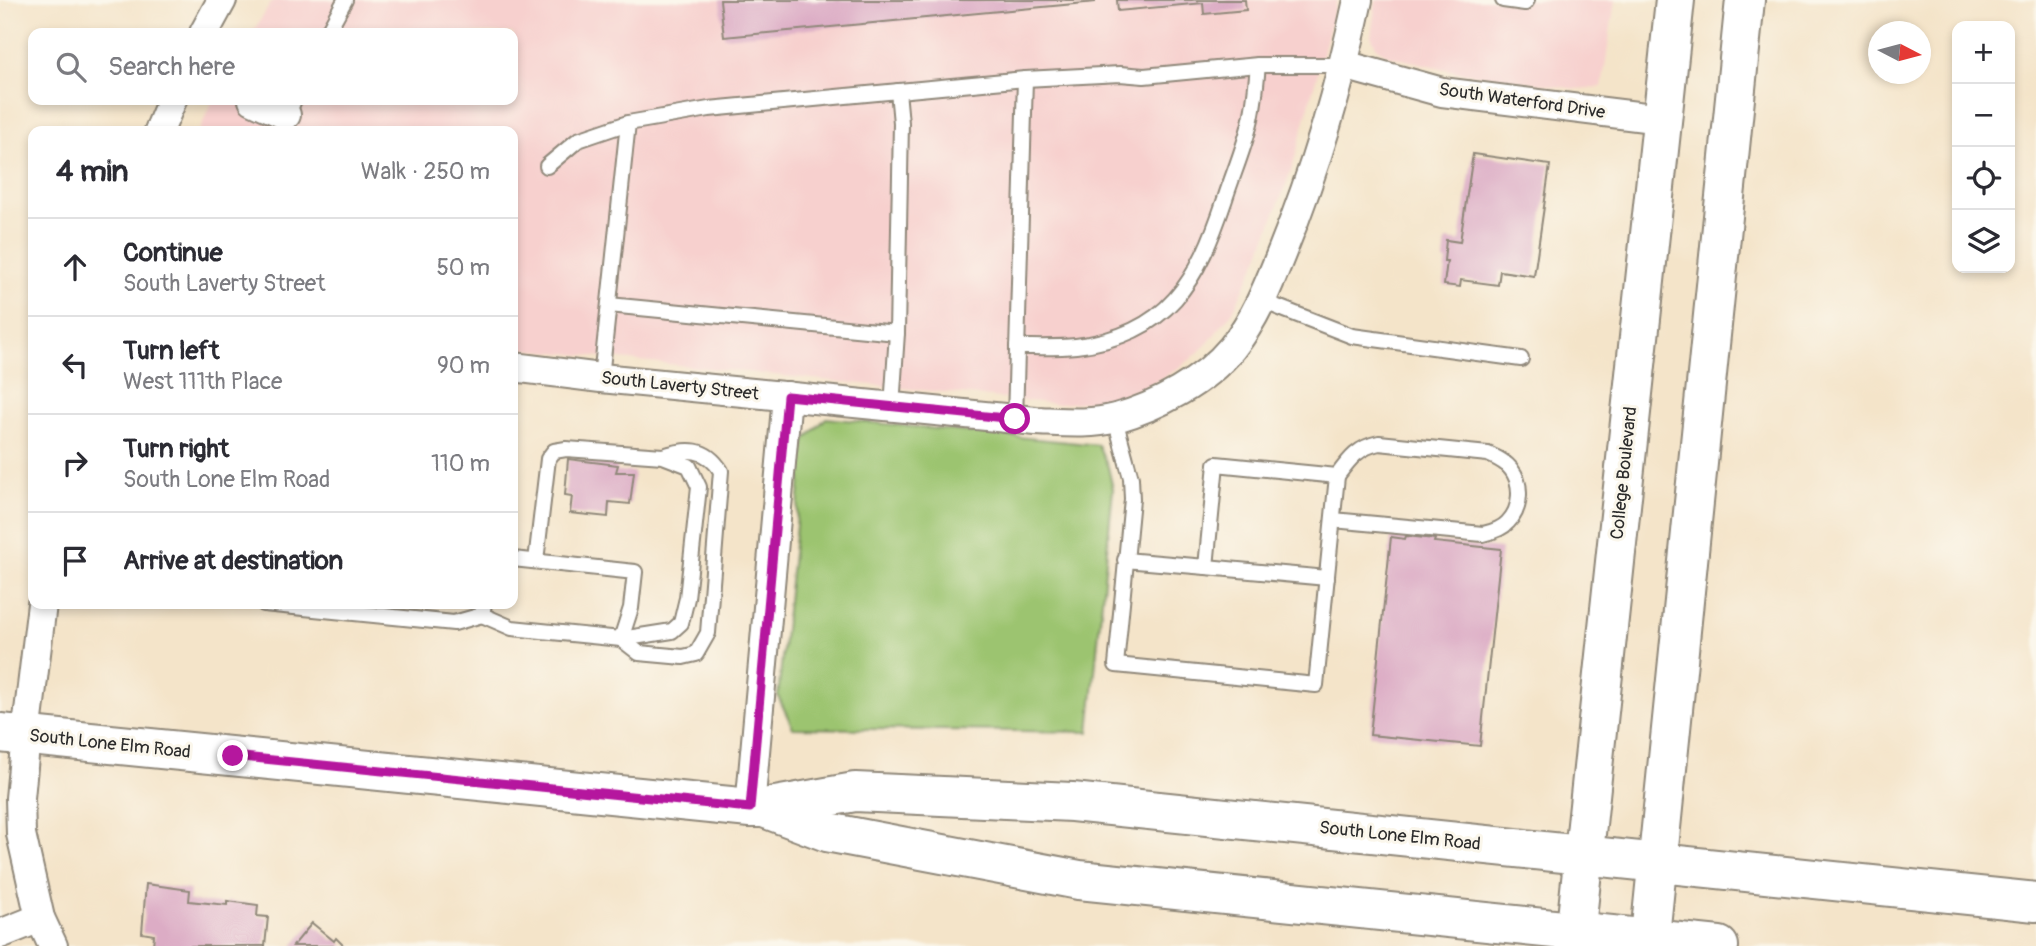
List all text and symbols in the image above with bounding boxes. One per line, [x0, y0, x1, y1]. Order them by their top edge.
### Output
north arrow [1868, 21, 1931, 84]
map controls [1952, 21, 2015, 273]
button: + [1952, 21, 2015, 84]
search box [28, 28, 518, 105]
icon: search [52, 48, 90, 86]
text: Search here [108, 51, 235, 83]
street label: South Waterford Drive [1437, 78, 1607, 124]
button: − [1952, 84, 2015, 147]
button: locate [1952, 147, 2015, 210]
text: 4 min [56, 153, 129, 190]
text: Walk · 250 m [361, 157, 490, 186]
button: layers [1952, 210, 2015, 273]
text: Continue [123, 237, 223, 269]
icon: ahead [56, 248, 94, 286]
text: 50 m [436, 253, 490, 282]
text: South Laverty Street [123, 269, 325, 298]
text: Turn left [123, 335, 219, 367]
icon: left [56, 346, 94, 384]
text: 90 m [437, 351, 490, 380]
street label: South Laverty Street [600, 366, 761, 406]
text: West 111th Place [123, 367, 282, 396]
route start [999, 403, 1030, 434]
street label: College Boulevard [1606, 405, 1642, 541]
text: Turn right [123, 433, 229, 465]
icon: right [56, 444, 94, 482]
text: 110 m [431, 449, 490, 478]
text: South Lone Elm Road [123, 465, 330, 494]
icon: arrive [56, 542, 94, 580]
text: Arrive at destination [123, 545, 343, 577]
street label: South Lone Elm Road [28, 724, 192, 764]
route end [217, 740, 248, 771]
street label: South Lone Elm Road [1318, 816, 1482, 856]

